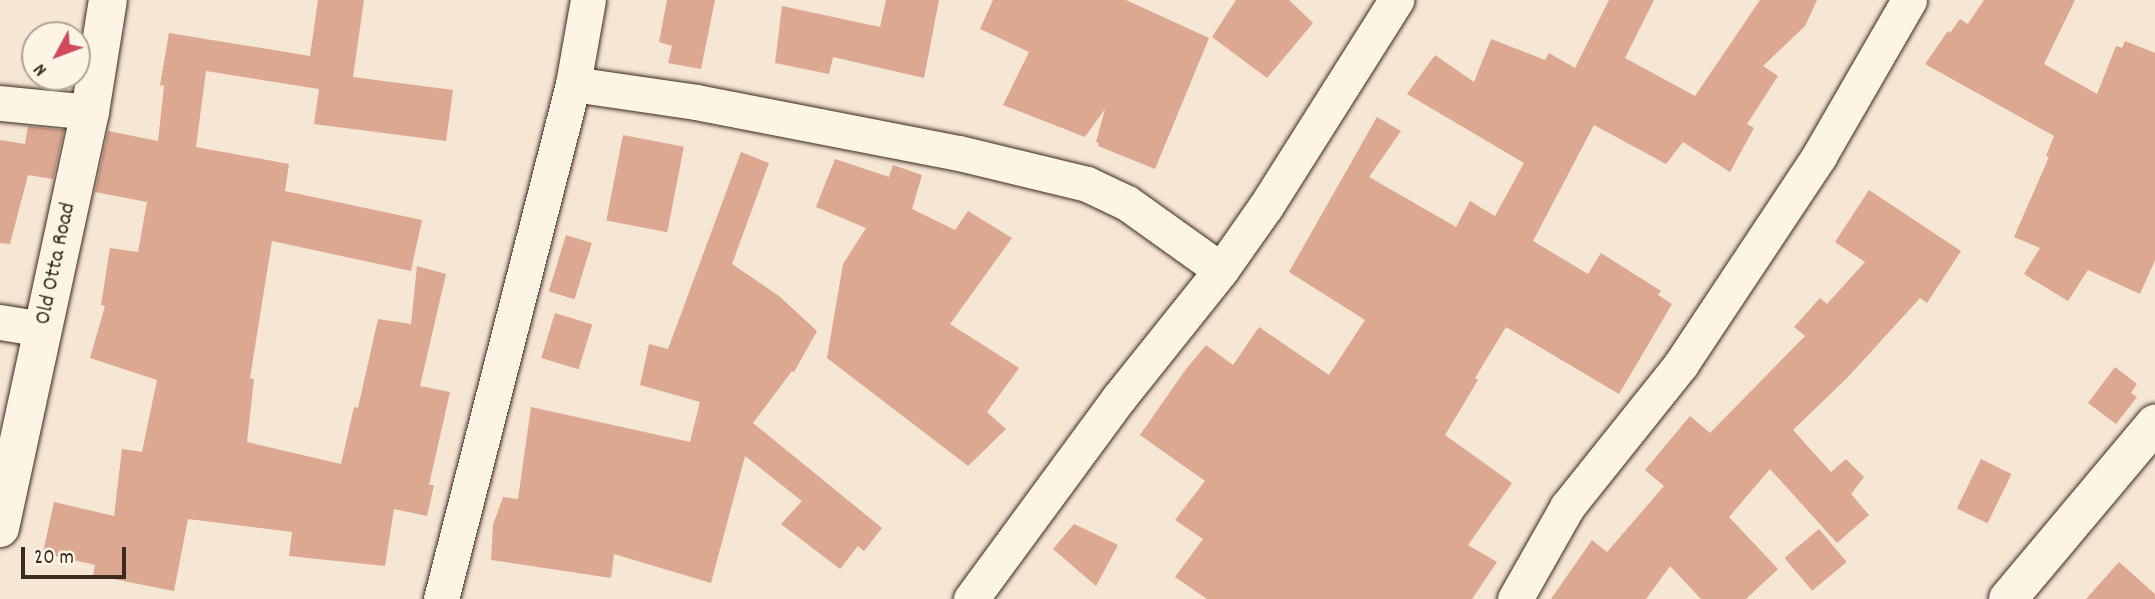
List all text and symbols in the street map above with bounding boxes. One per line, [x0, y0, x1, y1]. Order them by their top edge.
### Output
north arrow [21, 21, 91, 91]
text: N [28, 56, 55, 81]
street label: Old Otta Road [31, 201, 83, 327]
scale bar [24, 532, 130, 576]
text: 20 m [34, 544, 74, 574]

